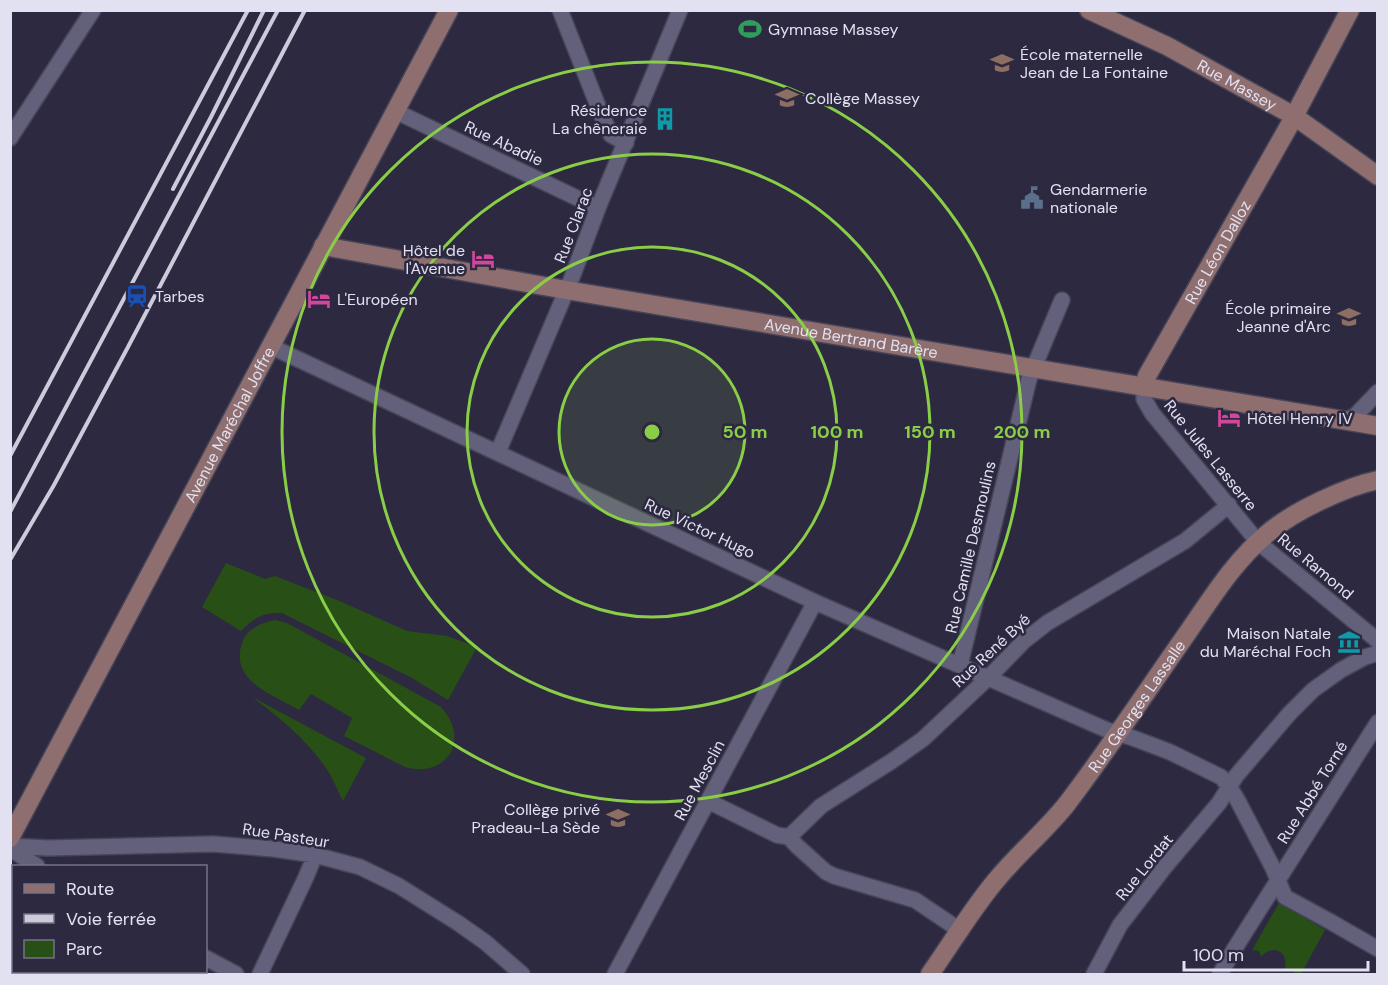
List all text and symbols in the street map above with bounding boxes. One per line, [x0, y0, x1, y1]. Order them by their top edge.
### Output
sports icon: Gymnase Massey [737, 16, 763, 42]
place label: Gymnase Massey [768, 19, 899, 40]
place label: École maternelle Jean de La Fontaine [1020, 44, 1168, 83]
school or university icon: École maternelle Jean de La Fontaine [989, 50, 1015, 76]
street label: Rue Massey [1193, 55, 1281, 116]
school or university icon: Collège Massey [774, 85, 800, 111]
place label: Collège Massey [805, 88, 920, 109]
place label: Résidence La chêneraie [552, 100, 647, 139]
building icon: Résidence La chêneraie [652, 106, 678, 132]
street label: Rue Abadie [461, 116, 546, 171]
place label: Gendarmerie nationale [1050, 179, 1147, 218]
street label: Rue Clarac [549, 184, 598, 266]
public building icon: Gendarmerie nationale [1019, 185, 1045, 211]
street label: Rue Léon Dalloz [1180, 197, 1256, 308]
place label: Hôtel de l'Avenue [403, 240, 465, 279]
hotel icon: Hôtel de l'Avenue [470, 246, 496, 272]
station icon: Tarbes [124, 283, 150, 309]
place label: Tarbes [155, 286, 205, 307]
hotel icon: L'Européen [306, 286, 332, 312]
place label: L'Européen [337, 289, 418, 310]
place label: École primaire Jeanne d'Arc [1225, 298, 1331, 337]
school or university icon: École primaire Jeanne d'Arc [1336, 304, 1362, 330]
street label: Avenue Bertrand Barère [763, 313, 939, 363]
street label: Avenue Maréchal Joffre [180, 343, 280, 506]
street label: Rue Jules Lasserre [1159, 395, 1262, 515]
hotel icon: Hôtel Henry IV [1216, 405, 1242, 431]
place label: Hôtel Henry IV [1247, 408, 1353, 429]
text: 50 m [722, 420, 768, 444]
text: 100 m [810, 420, 864, 444]
text: 150 m [904, 420, 956, 444]
text: 200 m [994, 420, 1050, 444]
centre of rings [642, 422, 662, 442]
street label: Rue Camille Desmoulins [940, 459, 1001, 635]
street label: Rue Victor Hugo [641, 494, 758, 563]
street label: Rue Ramond [1273, 528, 1358, 604]
street label: Rue René Byé [948, 609, 1035, 692]
place label: Maison Natale du Maréchal Foch [1200, 623, 1331, 662]
museum icon: Maison Natale du Maréchal Foch [1336, 629, 1362, 655]
street label: Rue Georges Lassalle [1084, 636, 1190, 777]
street label: Rue Mesclin [669, 736, 729, 824]
street label: Rue Abbé Torné [1272, 737, 1352, 848]
place label: Collège privé Pradeau-La Sède [472, 799, 600, 838]
school or university icon: Collège privé Pradeau-La Sède [605, 805, 631, 831]
street label: Rue Pasteur [241, 818, 331, 853]
street label: Rue Lordat [1111, 830, 1178, 905]
legend [12, 865, 207, 973]
text: Route [66, 877, 114, 901]
text: Voie ferrée [66, 907, 156, 931]
scale bar [1184, 934, 1368, 972]
text: Parc [66, 937, 102, 961]
text: 100 m [1193, 943, 1244, 967]

